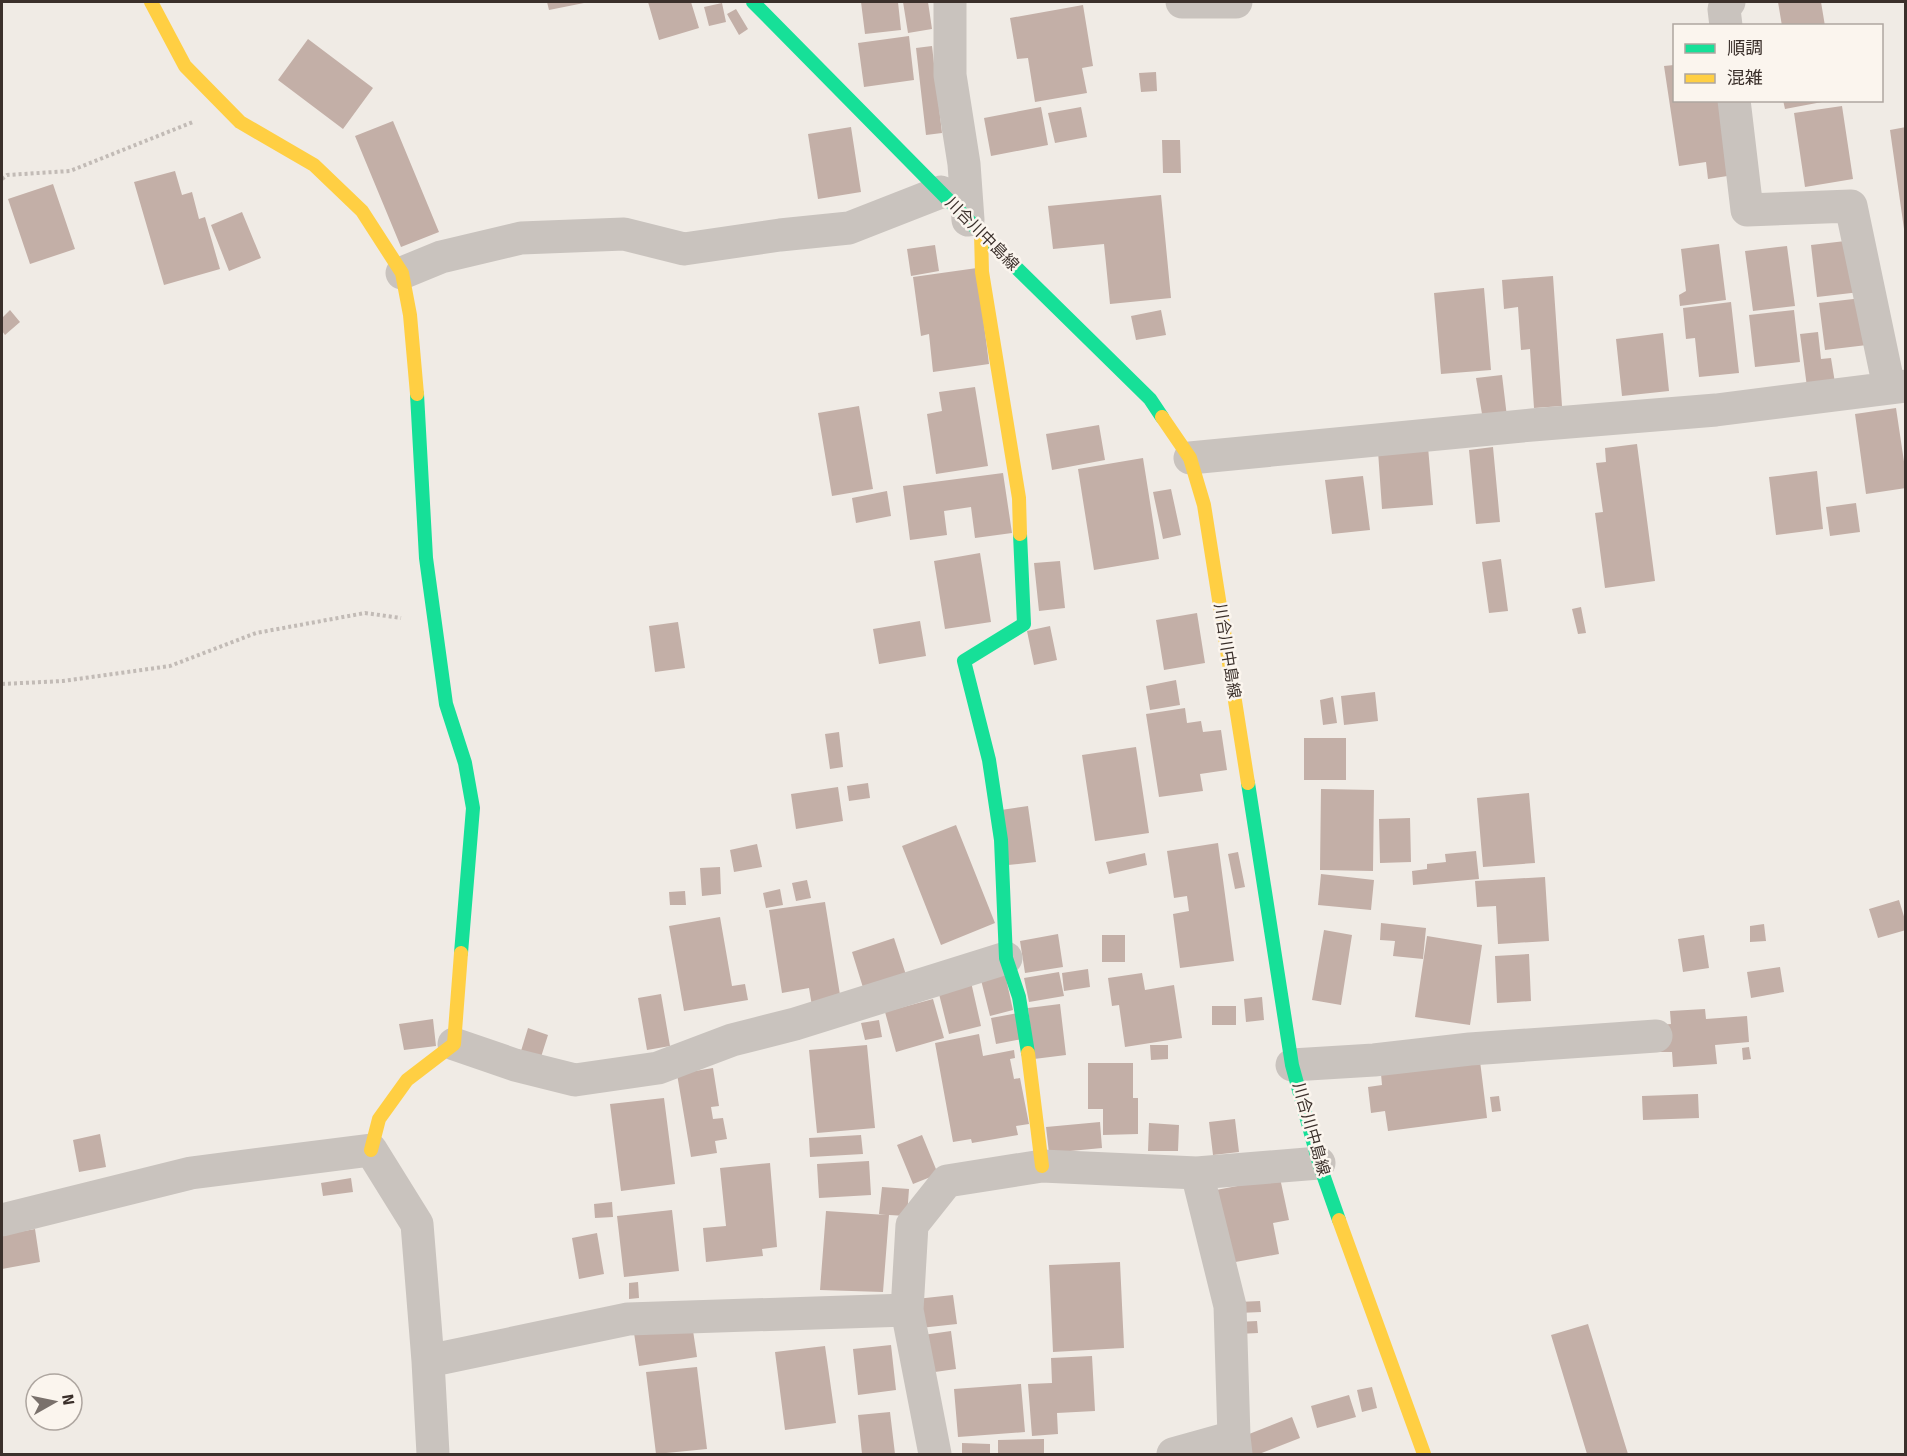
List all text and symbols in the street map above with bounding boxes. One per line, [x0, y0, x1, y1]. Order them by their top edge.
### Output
legend [1673, 24, 1883, 102]
text: 順調 [1727, 37, 1763, 59]
text: 混雑 [1727, 67, 1763, 89]
street label: 川合川中島線 [941, 193, 1023, 275]
street label: 川合川中島線 [1210, 602, 1244, 700]
street label: 川合川中島線 [1288, 1080, 1334, 1178]
north arrow [24, 1372, 84, 1432]
text: N [57, 1393, 79, 1407]

